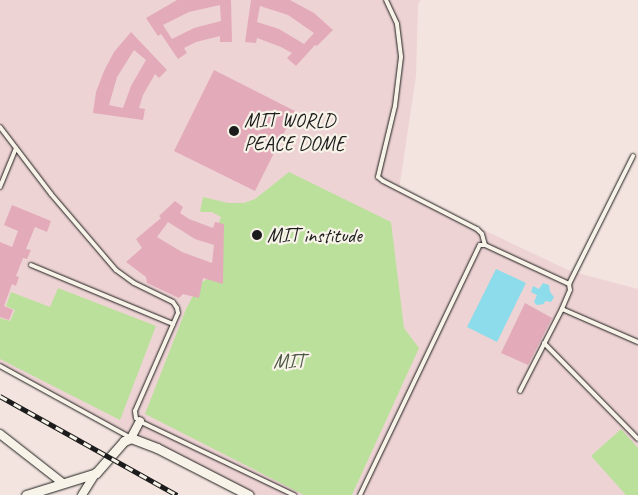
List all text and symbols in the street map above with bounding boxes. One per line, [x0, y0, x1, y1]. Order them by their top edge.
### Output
place label: MIT WORLD PEACE DOME [244, 108, 345, 155]
marker: MIT WORLD PEACE DOME [228, 125, 240, 137]
place label: MIT institude [267, 223, 362, 247]
marker: MIT institude [251, 229, 263, 241]
park label: MIT [273, 349, 305, 373]

